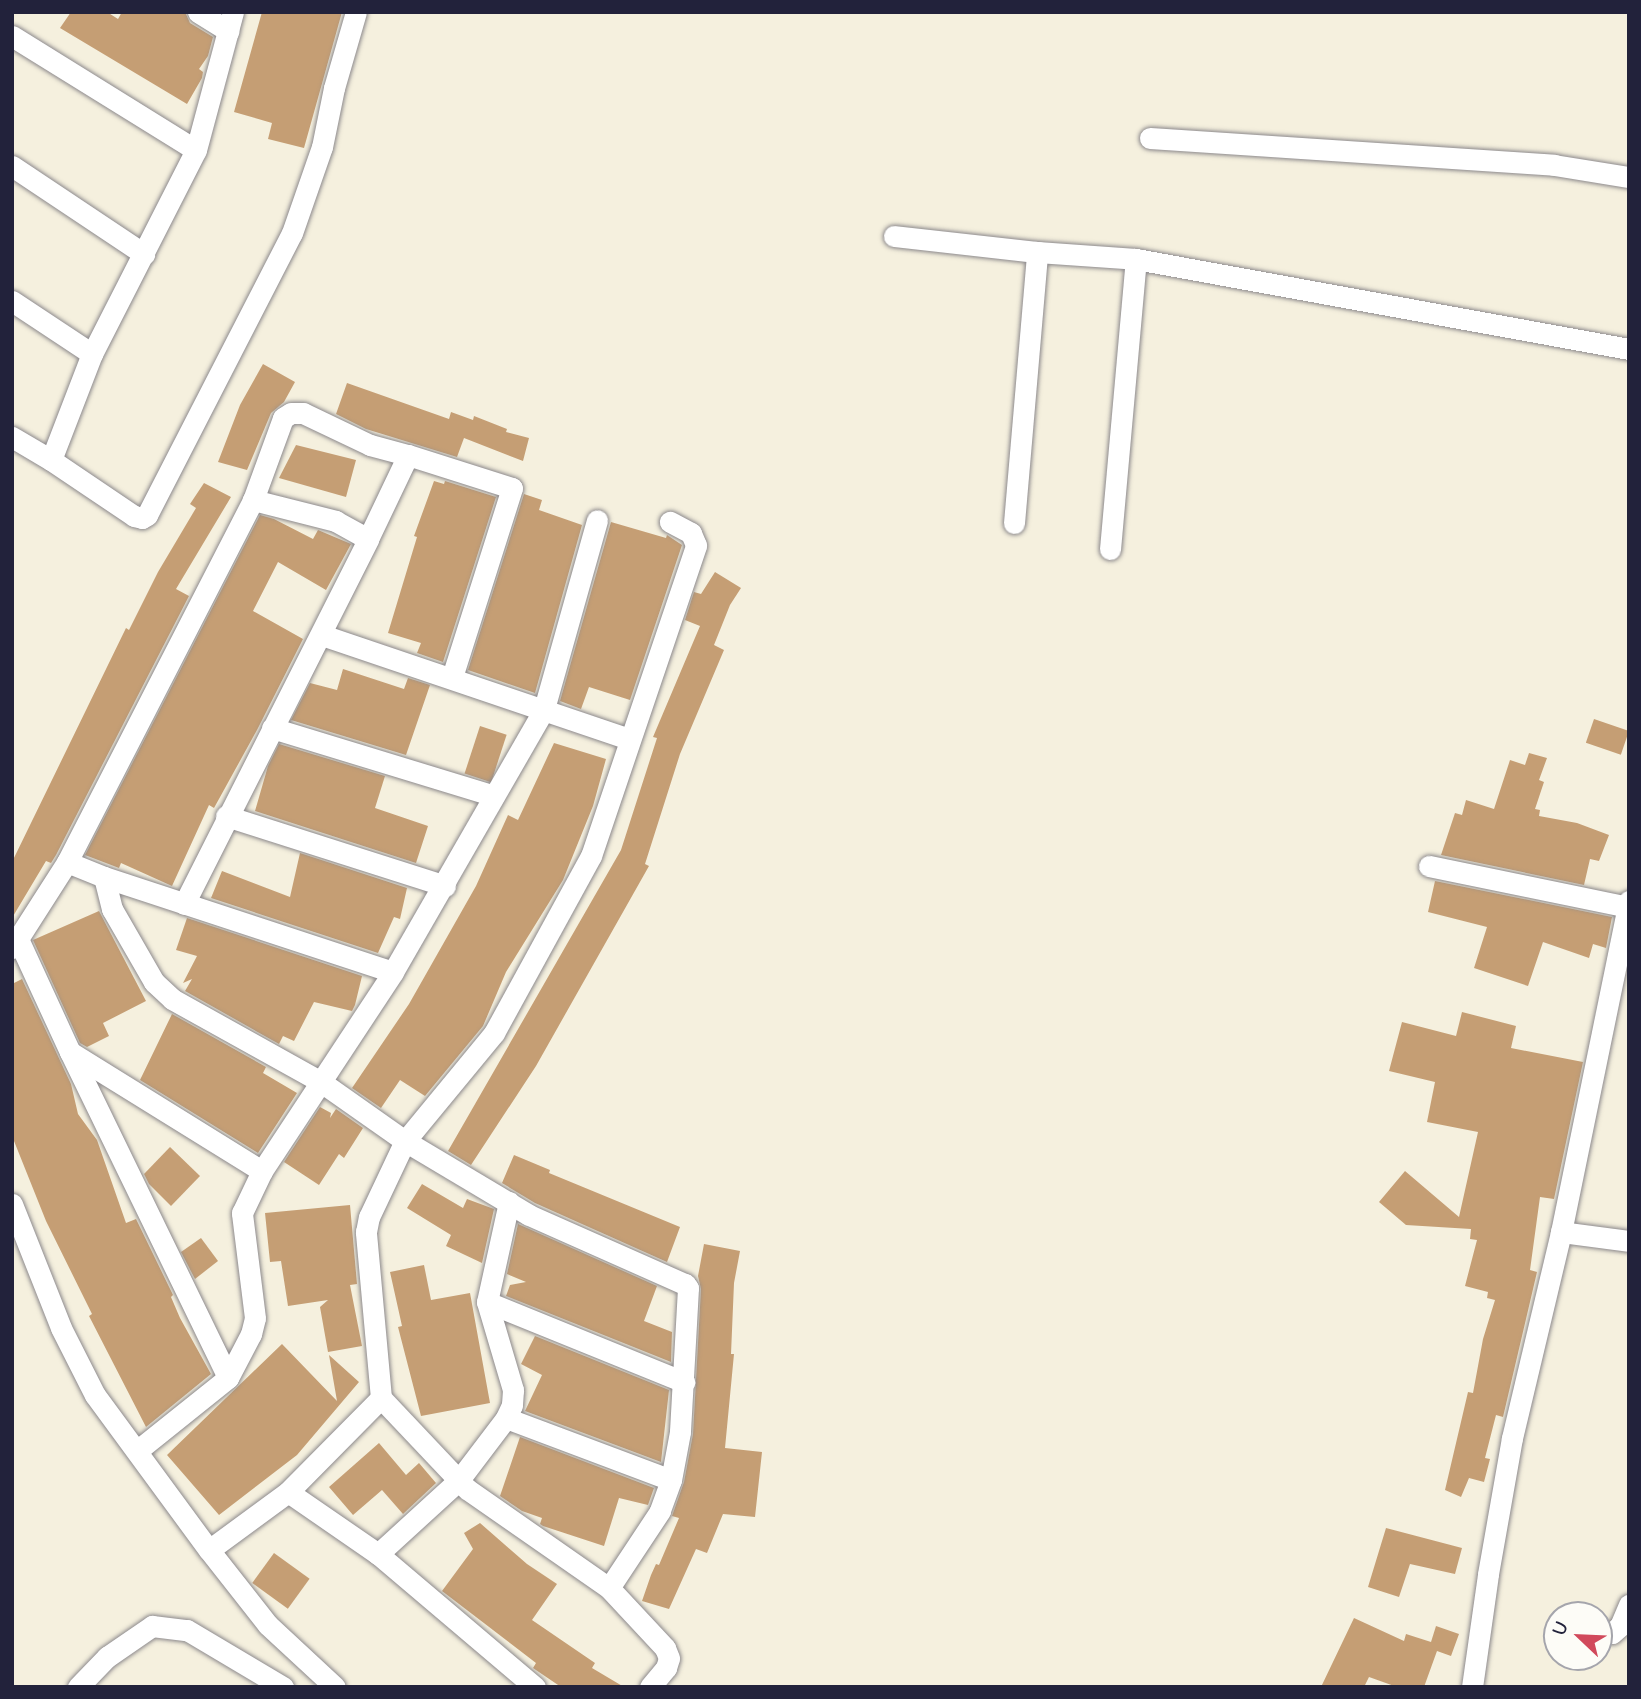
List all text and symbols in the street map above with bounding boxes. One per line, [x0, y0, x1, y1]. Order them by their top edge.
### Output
north arrow [1543, 1601, 1613, 1671]
text: U [1548, 1618, 1573, 1639]

